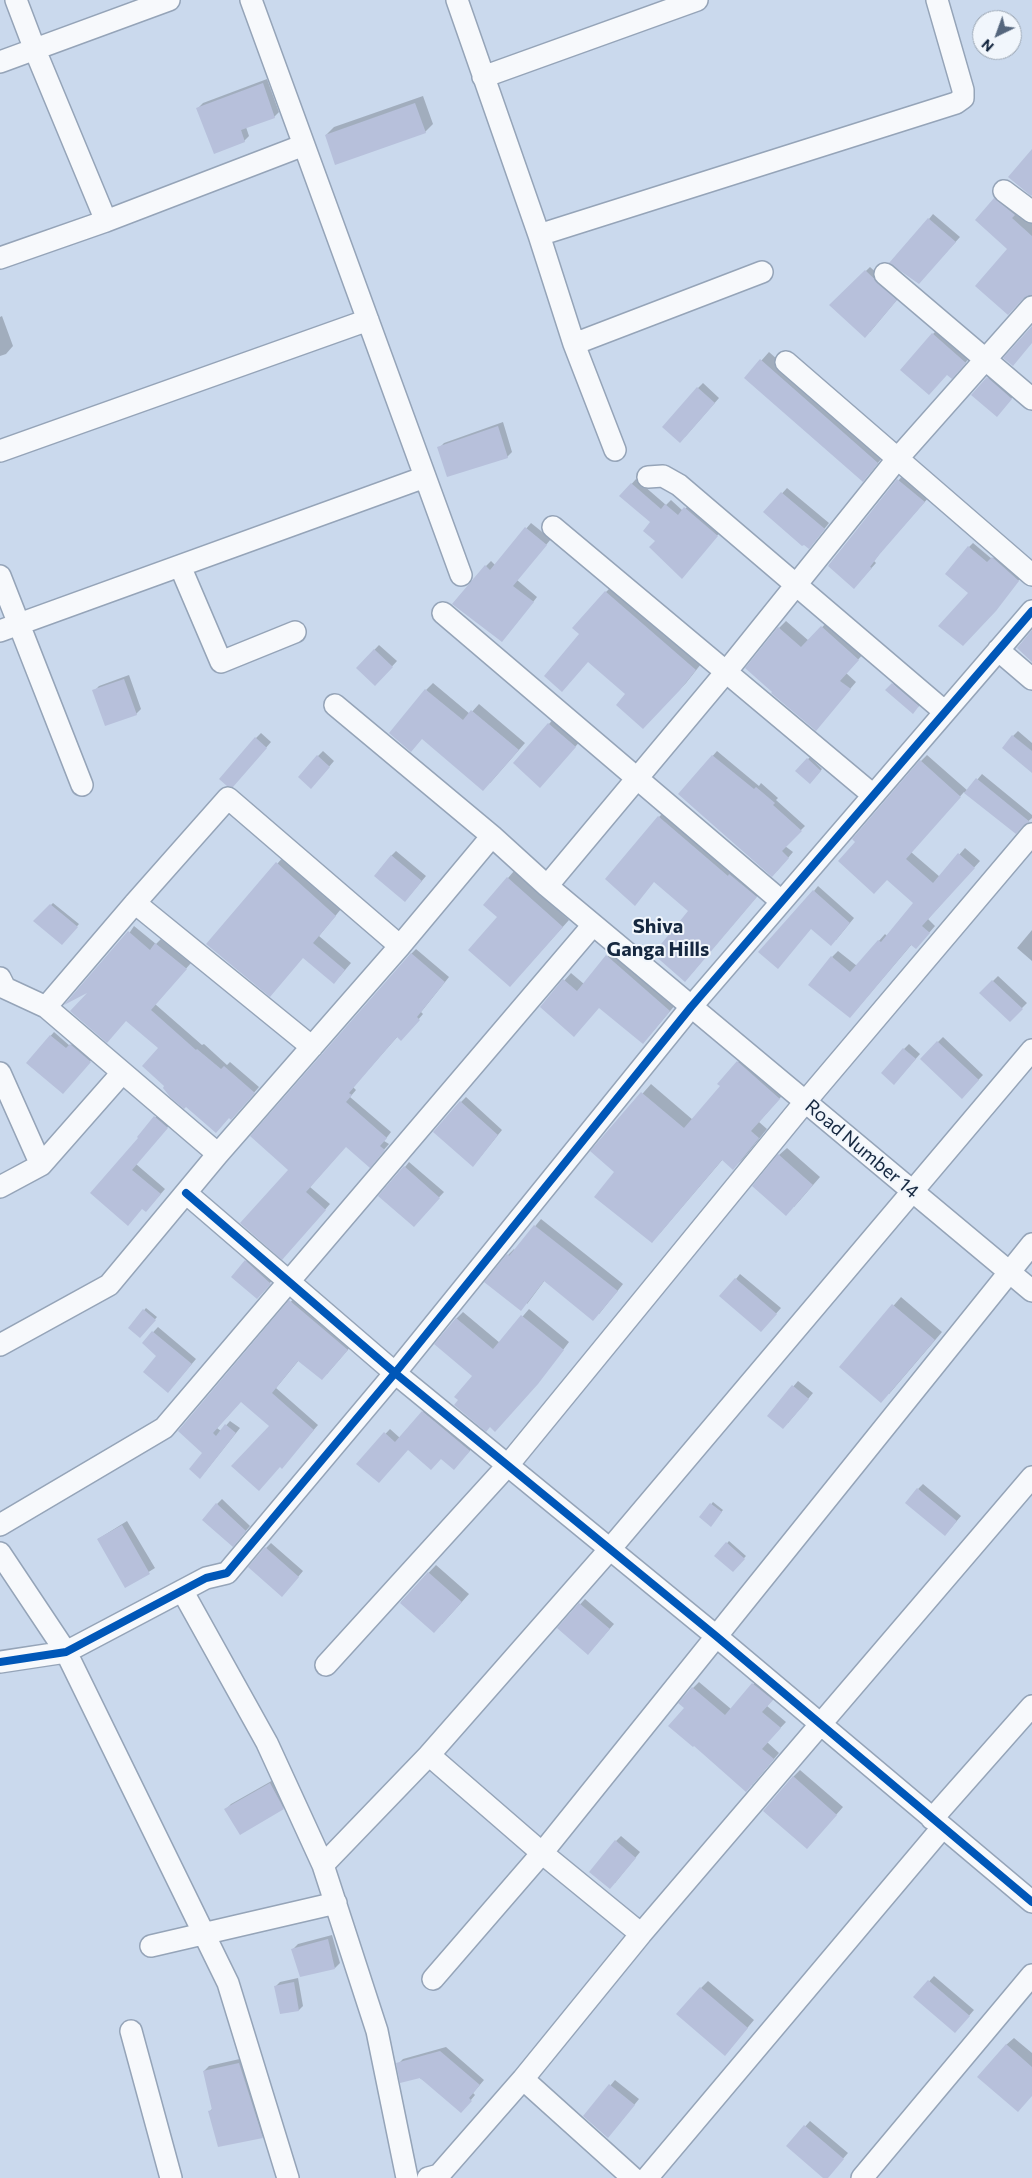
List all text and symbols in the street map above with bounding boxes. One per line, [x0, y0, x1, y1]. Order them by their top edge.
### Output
north arrow [972, 10, 1022, 60]
text: N [978, 36, 997, 56]
district label: Shiva Ganga Hills [607, 914, 709, 961]
street label: Road Number 14 [800, 1095, 924, 1203]

